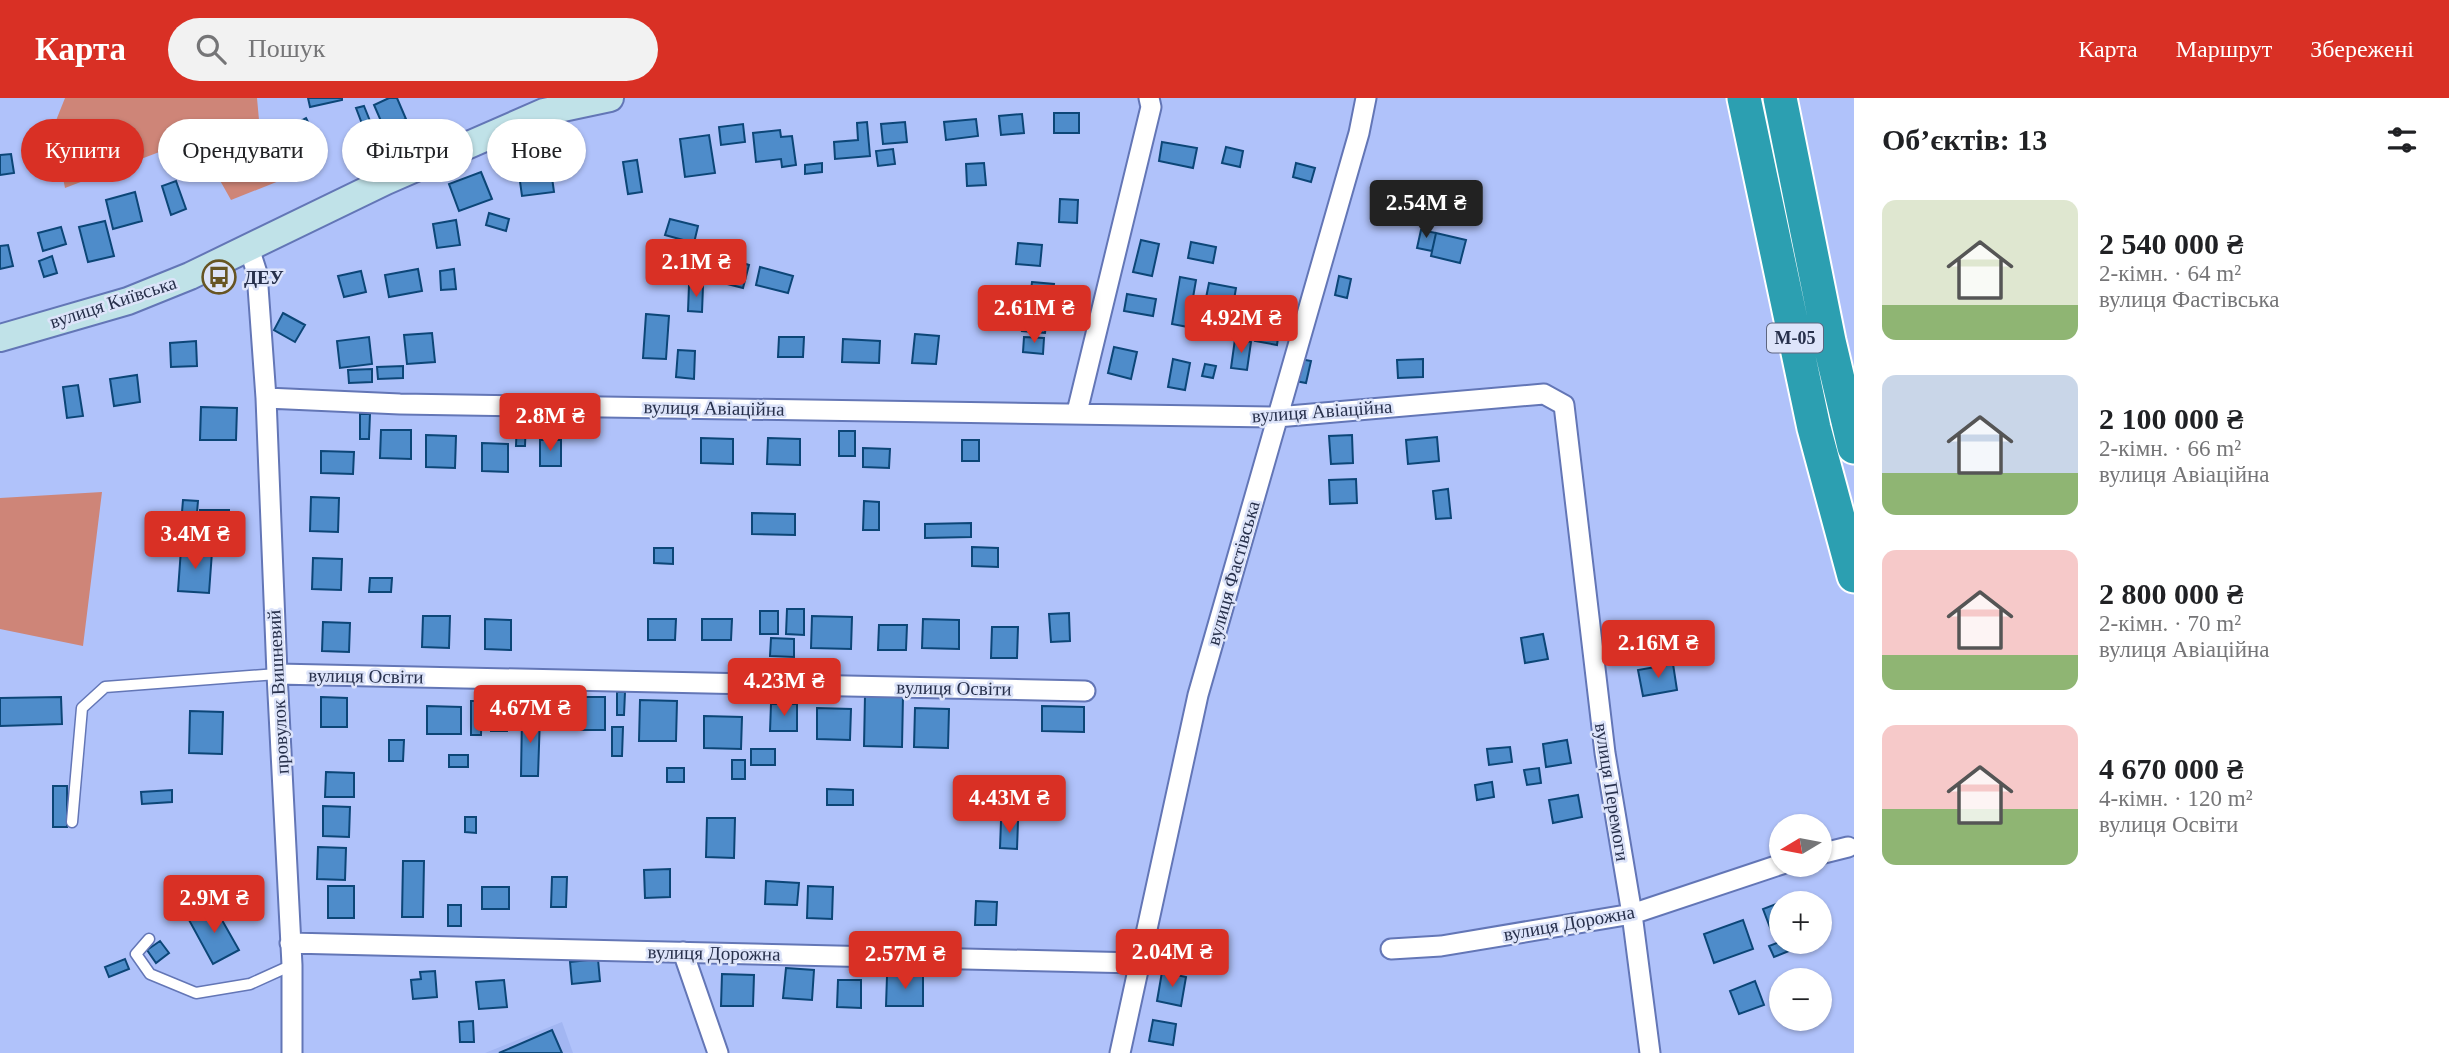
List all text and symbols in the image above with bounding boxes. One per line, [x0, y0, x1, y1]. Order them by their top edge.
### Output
search box [168, 18, 658, 81]
icon: search [192, 30, 230, 68]
text: Карта [35, 31, 126, 67]
text: Пошук [248, 34, 325, 63]
text: Карта [2078, 36, 2138, 62]
text: Маршрут [2176, 36, 2272, 62]
text: Збережені [2310, 36, 2414, 62]
chip: Купити [21, 119, 144, 182]
chip: Орендувати [158, 119, 328, 182]
chip: Фільтри [342, 119, 473, 182]
chip: Нове [487, 119, 586, 182]
icon: filters [2383, 121, 2421, 159]
text: Об’єктів: 13 [1882, 123, 2047, 156]
pin: 2.54M ₴ [1361, 180, 1491, 240]
text: 2.54M ₴ [1386, 190, 1466, 215]
text: 2 540 000 ₴ [2099, 227, 2243, 260]
icon: home [1938, 228, 2022, 312]
pin: 2.1M ₴ [639, 240, 753, 299]
text: 2.1M ₴ [662, 249, 731, 274]
bus stop icon: ДЕУ [200, 258, 238, 296]
text: 2-кімн. · 64 m² [2099, 261, 2241, 286]
place label: ДЕУ [244, 267, 284, 288]
street label: вулиця Київська [47, 271, 179, 332]
pin: 2.61M ₴ [969, 286, 1099, 345]
text: вулиця Фастівська [2099, 287, 2279, 312]
text: 2.61M ₴ [994, 295, 1074, 320]
pin: 4.92M ₴ [1176, 296, 1306, 355]
text: 4.92M ₴ [1201, 305, 1281, 330]
road number: М-05 [1767, 324, 1823, 352]
pin: 2.8M ₴ [493, 394, 607, 453]
street label: вулиця Авіаційна [643, 396, 785, 420]
street label: вулиця Авіаційна [1251, 396, 1394, 426]
text: 2 100 000 ₴ [2099, 402, 2243, 435]
text: 2.8M ₴ [516, 403, 585, 428]
icon: home [1938, 403, 2022, 487]
text: 2-кімн. · 66 m² [2099, 436, 2241, 461]
text: вулиця Авіаційна [2099, 462, 2270, 487]
street label: вулиця Фастівська [1202, 498, 1264, 648]
pin: 3.4M ₴ [138, 512, 252, 571]
text: 3.4M ₴ [161, 521, 230, 546]
text: 2 800 000 ₴ [2099, 577, 2243, 610]
icon: home [1938, 578, 2022, 662]
street label: провулок Вишневий [263, 609, 293, 775]
text: 2-кімн. · 70 m² [2099, 611, 2241, 636]
pin: 2.16M ₴ [1593, 620, 1723, 680]
text: 2.16M ₴ [1618, 630, 1698, 655]
text: вулиця Авіаційна [2099, 637, 2270, 662]
pin: 4.23M ₴ [719, 658, 849, 718]
street label: вулиця Освіти [308, 664, 424, 688]
text: 4.23M ₴ [744, 668, 824, 693]
street label: вулиця Освіти [896, 676, 1012, 700]
pin: 4.67M ₴ [465, 686, 595, 745]
text: 4.67M ₴ [490, 695, 570, 720]
street label: вулиця Перемоги [1591, 721, 1633, 863]
text: 4 670 000 ₴ [2099, 752, 2243, 785]
icon: home [1938, 753, 2022, 837]
pin: 4.43M ₴ [944, 776, 1074, 835]
text: 4.43M ₴ [969, 785, 1049, 810]
text: 4-кімн. · 120 m² [2099, 786, 2253, 811]
text: вулиця Освіти [2099, 812, 2238, 837]
north arrow [1769, 814, 1832, 877]
map controls [1769, 814, 1832, 1031]
pin: 2.9M ₴ [157, 876, 271, 935]
text: 2.9M ₴ [180, 885, 249, 910]
button: + [1769, 891, 1832, 954]
street label: вулиця Дорожна [1502, 901, 1637, 945]
pin: 2.04M ₴ [1107, 930, 1237, 989]
pin: 2.57M ₴ [840, 932, 970, 991]
text: 2.04M ₴ [1132, 939, 1212, 964]
street label: вулиця Дорожна [647, 941, 781, 965]
text: 2.57M ₴ [865, 941, 945, 966]
button: − [1769, 968, 1832, 1031]

